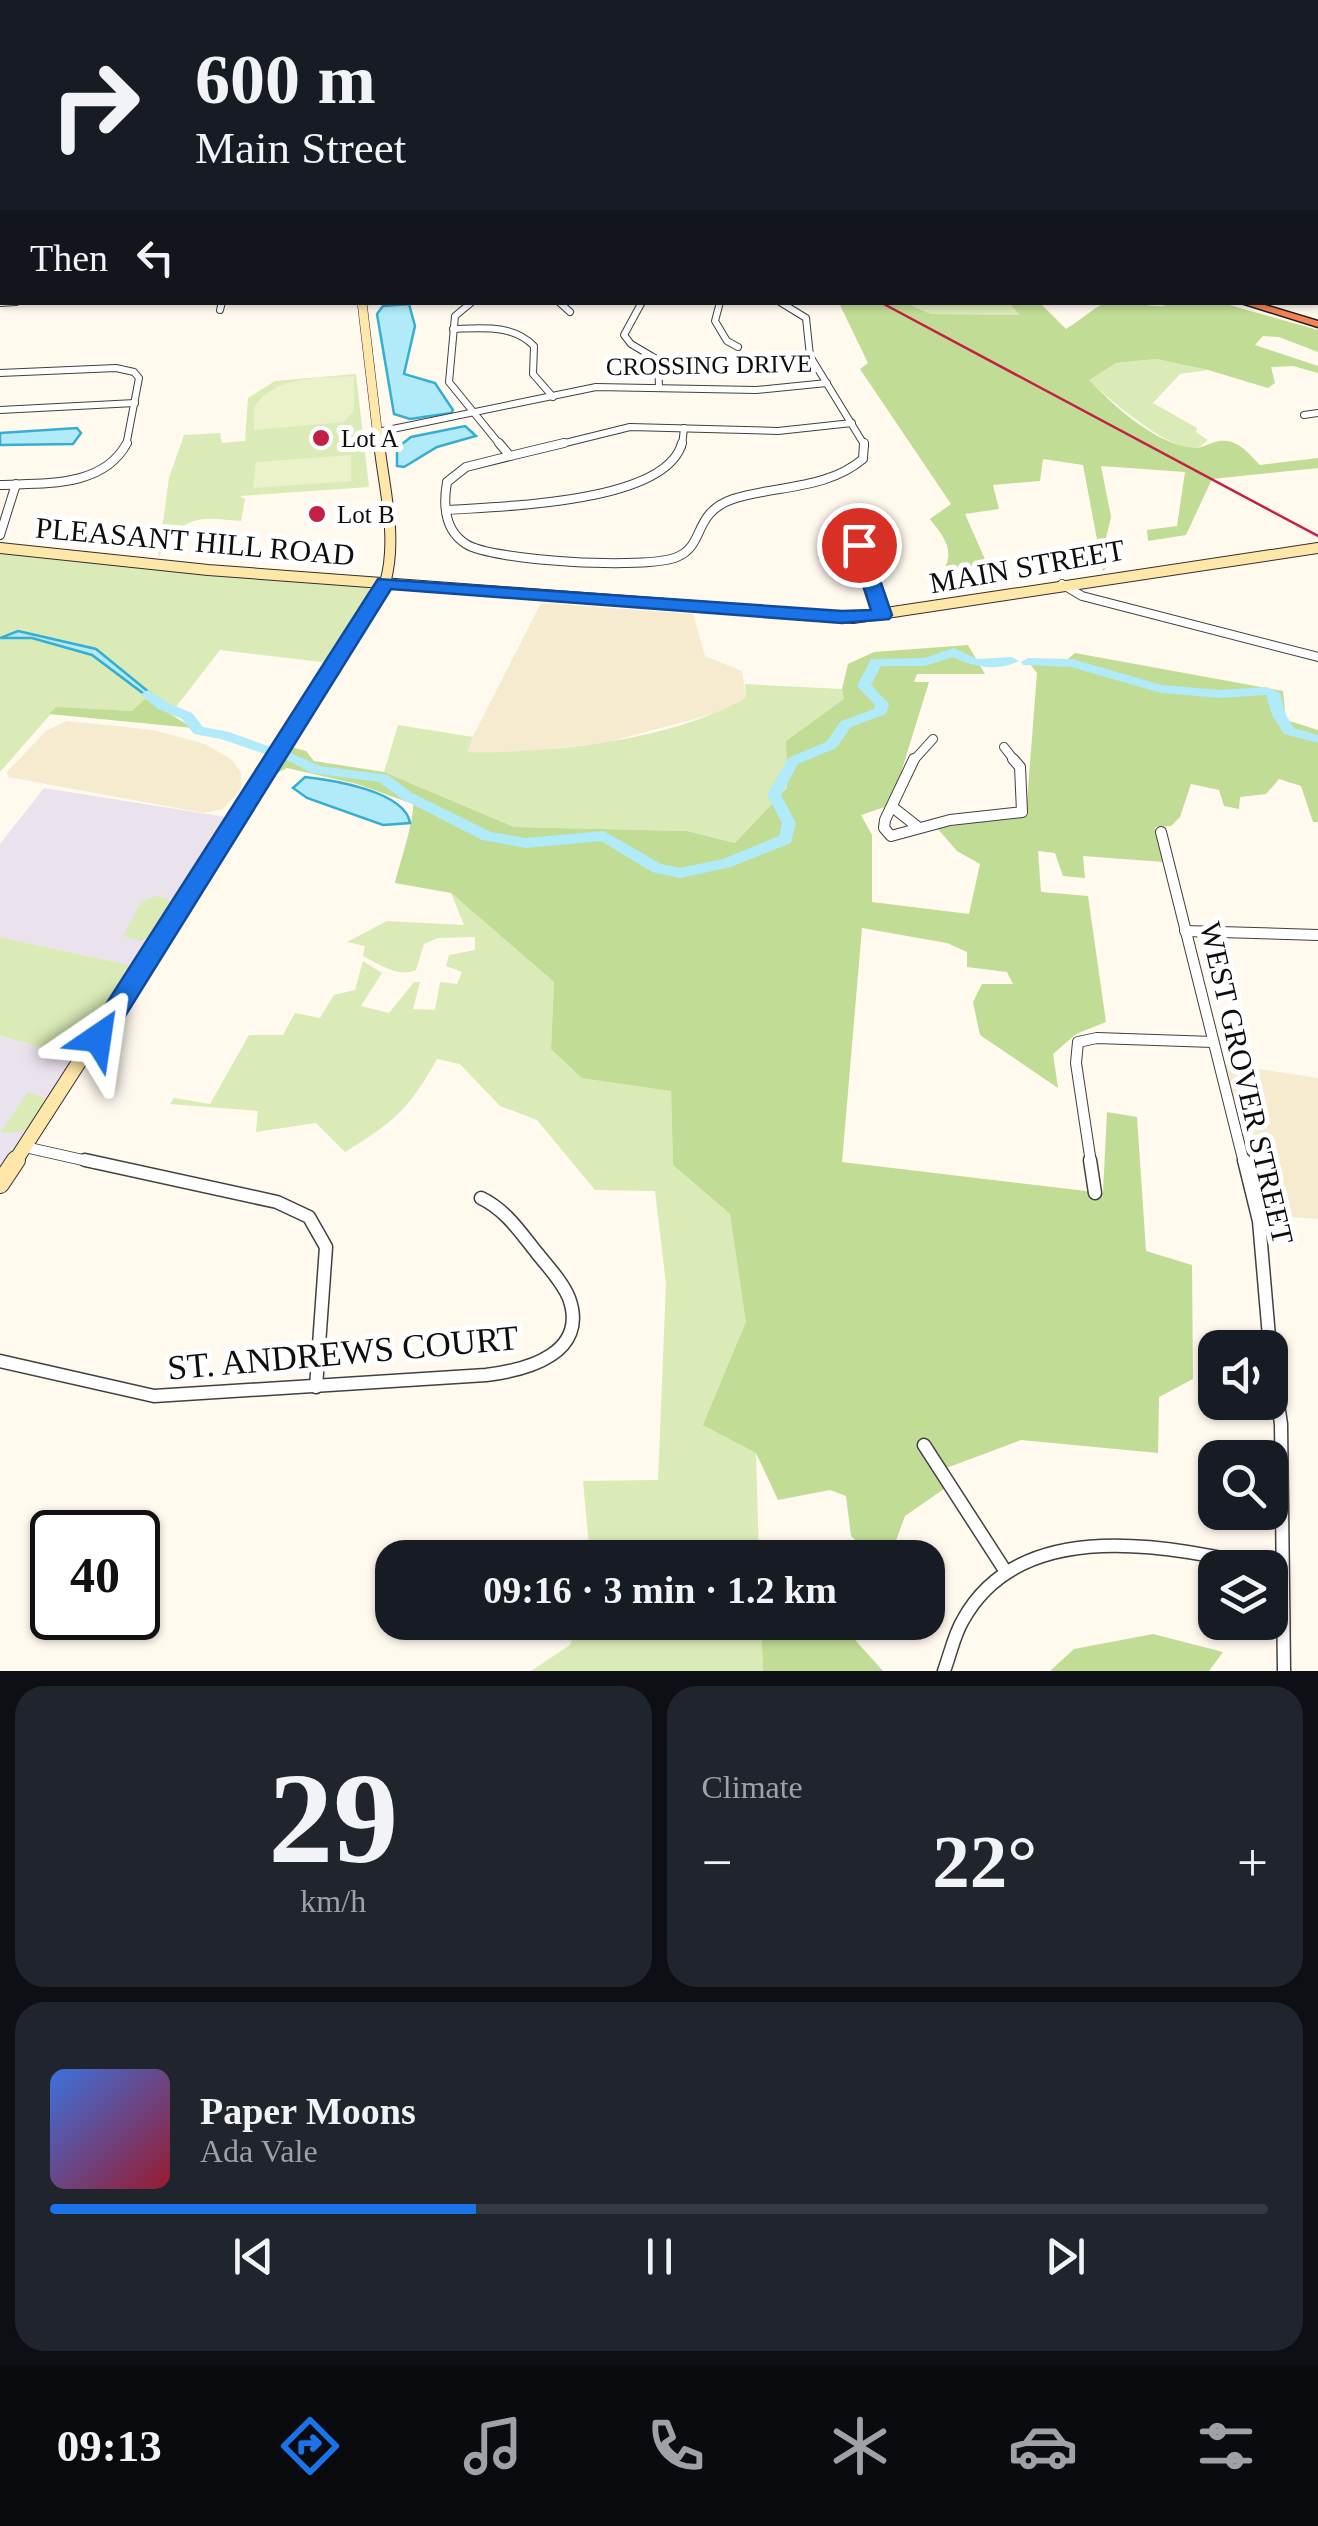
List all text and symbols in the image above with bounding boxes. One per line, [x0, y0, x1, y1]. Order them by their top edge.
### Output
icon: right [30, 40, 160, 170]
text: 600 m [195, 41, 376, 118]
text: Main Street [195, 123, 406, 173]
icon: left [128, 230, 183, 285]
text: Then [30, 237, 108, 279]
street label: CROSSING DRIVE [606, 350, 812, 380]
place label: Lot A [341, 425, 399, 452]
marker: Lot A [310, 427, 332, 449]
place label: Lot B [337, 501, 395, 528]
marker: Lot B [306, 503, 328, 525]
pin [817, 503, 902, 588]
street label: PLEASANT HILL ROAD [34, 511, 356, 571]
icon: arrive [832, 518, 887, 573]
street label: MAIN STREET [927, 533, 1127, 599]
street label: WEST GROVER STREET [1194, 919, 1300, 1247]
position arrow [46, 986, 150, 1090]
street label: ST. ANDREWS COURT [166, 1318, 520, 1388]
map controls [1198, 1330, 1288, 1640]
button: sound [1198, 1330, 1288, 1420]
button: search [1198, 1440, 1288, 1530]
speed limit sign: 40 [30, 1510, 160, 1640]
button: layers [1198, 1550, 1288, 1640]
text: 09:16 · 3 min · 1.2 km [483, 1569, 837, 1611]
text: 29 [268, 1746, 398, 1890]
text: Climate [702, 1769, 803, 1805]
text: 22° [932, 1820, 1037, 1903]
text: − [702, 1832, 733, 1893]
text: + [1237, 1832, 1268, 1893]
text: km/h [300, 1883, 366, 1919]
text: Paper Moons [200, 2090, 416, 2132]
text: Ada Vale [200, 2133, 318, 2169]
icon: previous [226, 2229, 281, 2284]
icon: pause [632, 2229, 687, 2284]
icon: next [1038, 2229, 1093, 2284]
icon: directions [275, 2411, 345, 2481]
icon: music [458, 2411, 528, 2481]
icon: phone [641, 2411, 711, 2481]
icon: climate [825, 2411, 895, 2481]
icon: car [1008, 2411, 1078, 2481]
icon: filters [1191, 2411, 1261, 2481]
text: 09:13 [57, 2421, 162, 2471]

